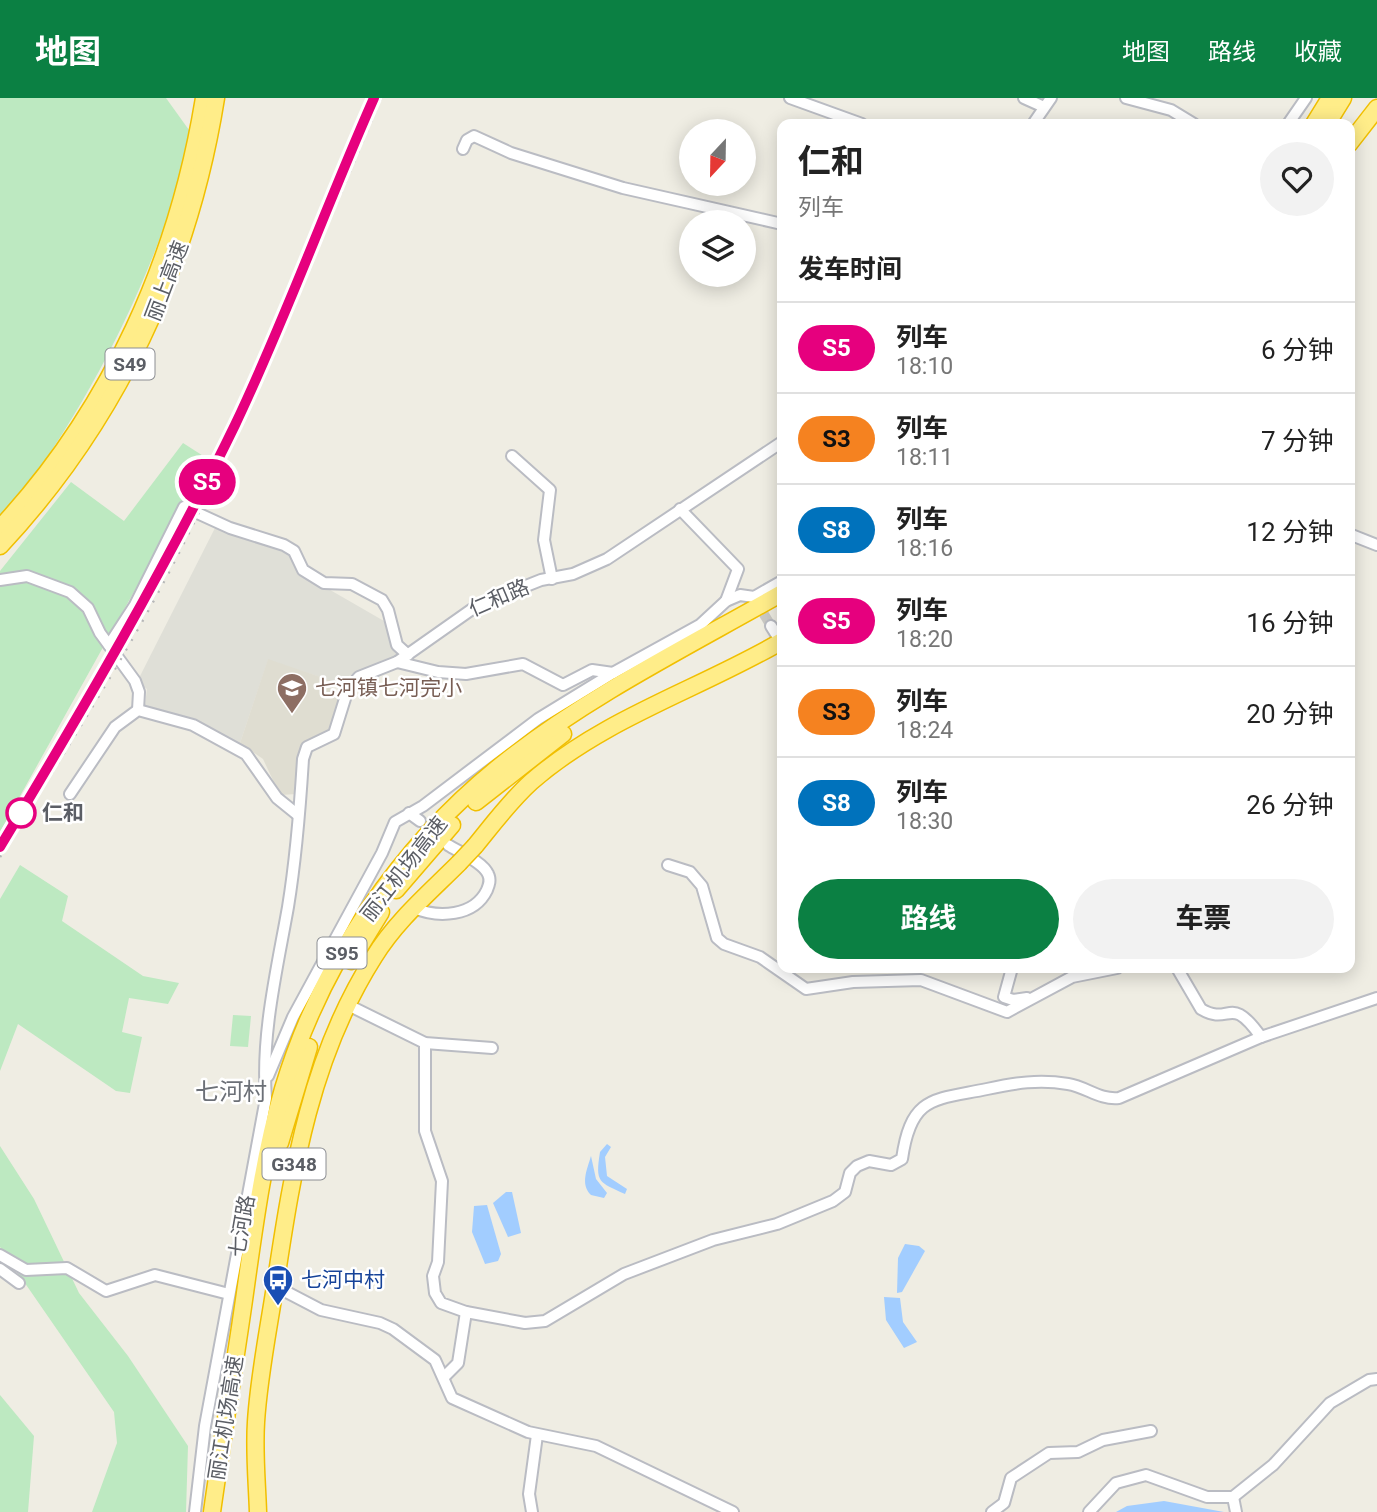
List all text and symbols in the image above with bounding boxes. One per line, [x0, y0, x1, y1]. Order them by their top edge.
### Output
text: 地图 [35, 32, 101, 71]
text: 地图 [1122, 38, 1170, 66]
text: 路线 [1208, 38, 1256, 66]
text: 收藏 [1294, 38, 1342, 66]
north arrow [679, 119, 756, 196]
map controls [679, 119, 756, 287]
text: 仁和 [798, 142, 864, 181]
button: heart [1260, 142, 1334, 216]
text: 列车 [798, 194, 844, 221]
button: layers [679, 210, 756, 287]
street label: 丽上高速 [141, 237, 193, 325]
text: 发车时间 [798, 254, 902, 284]
text: 列车 [896, 322, 948, 352]
text: S5 [822, 334, 851, 362]
text: 6 分钟 [1261, 335, 1334, 365]
road number: S49 [106, 348, 154, 380]
text: 18:10 [896, 353, 953, 380]
text: 列车 [896, 413, 948, 443]
text: S3 [822, 425, 851, 453]
text: 7 分钟 [1261, 426, 1334, 456]
text: 18:11 [896, 444, 953, 471]
line badge: S5 [176, 459, 238, 505]
text: S5 [193, 468, 221, 496]
text: 列车 [896, 504, 948, 534]
text: S8 [822, 516, 851, 544]
text: 12 分钟 [1246, 517, 1334, 547]
text: 18:16 [896, 535, 953, 562]
street label: 仁和路 [465, 575, 533, 621]
text: 列车 [896, 595, 948, 625]
text: S5 [822, 607, 851, 635]
text: 16 分钟 [1246, 608, 1334, 638]
text: 18:20 [896, 626, 953, 653]
school or university icon: 七河镇七河完小 [275, 671, 309, 715]
place label: 七河镇七河完小 [315, 676, 462, 700]
text: 列车 [896, 686, 948, 716]
text: S3 [822, 698, 851, 726]
text: 20 分钟 [1246, 699, 1334, 729]
text: 18:24 [896, 717, 953, 744]
text: 列车 [896, 777, 948, 807]
text: S8 [822, 789, 851, 817]
text: 26 分钟 [1246, 790, 1334, 820]
marker: 仁和 [6, 798, 36, 828]
place label: 仁和 [42, 801, 84, 825]
text: 18:30 [896, 808, 953, 835]
street label: 丽江机场高速 [356, 812, 452, 926]
button: 路线 [798, 879, 1059, 959]
button: 车票 [1073, 879, 1334, 959]
road number: S95 [318, 938, 366, 968]
district label: 七河村 [195, 1078, 267, 1106]
road number: G348 [262, 1148, 326, 1180]
street label: 七河路 [225, 1193, 259, 1259]
bus stop icon: 七河中村 [261, 1263, 295, 1307]
place label: 七河中村 [301, 1268, 385, 1292]
street label: 丽江机场高速 [204, 1354, 248, 1482]

